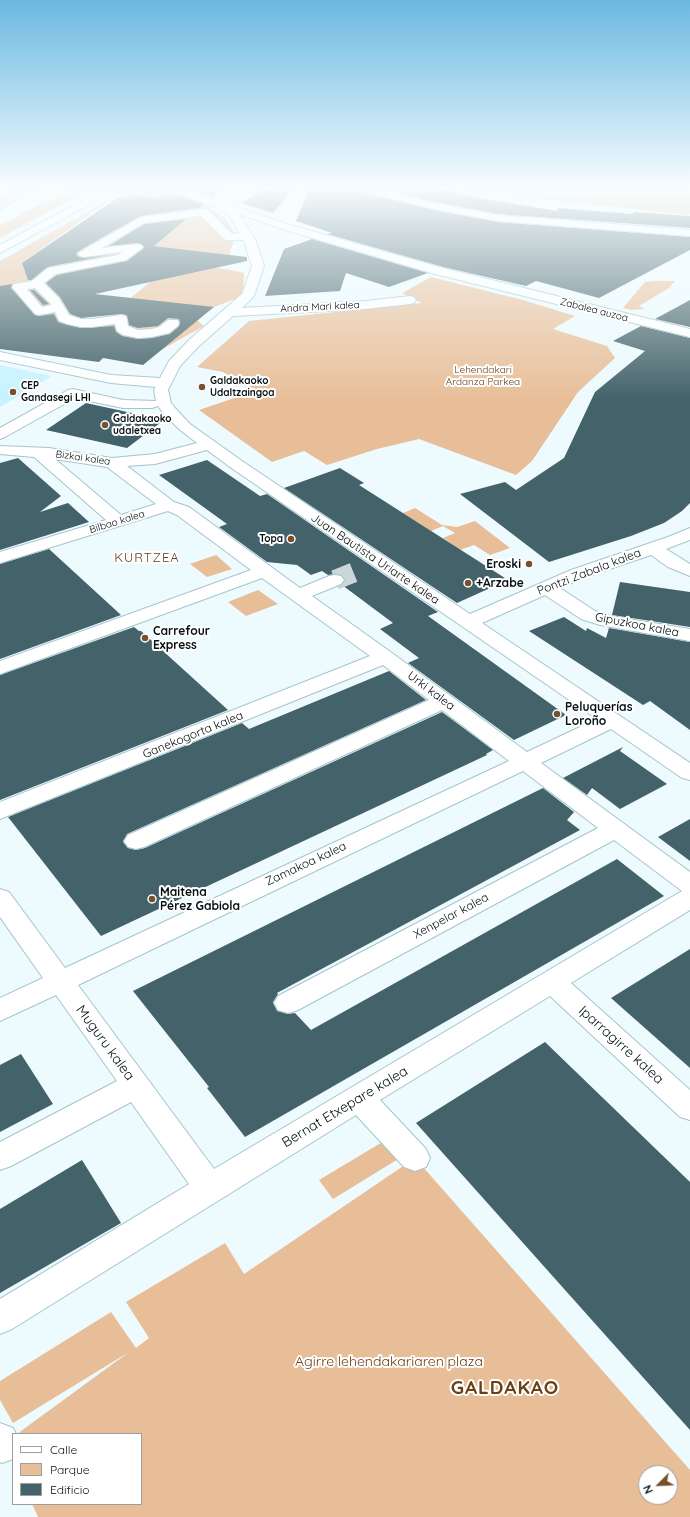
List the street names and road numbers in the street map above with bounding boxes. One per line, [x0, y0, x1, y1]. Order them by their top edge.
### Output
street label: Zabalea auzoa [559, 296, 629, 324]
street label: Andra Mari kalea [280, 299, 360, 315]
street label: Bizkai kalea [55, 448, 111, 468]
street label: Bilbao kalea [88, 508, 146, 536]
street label: Juan Bautista Uriarte kalea [308, 511, 442, 607]
street label: Pontzi Zabala kalea [535, 546, 643, 598]
street label: Gipuzkoa kalea [594, 610, 680, 640]
street label: Urki kalea [404, 668, 458, 714]
street label: Ganekogorta kalea [141, 708, 245, 762]
street label: Zamakoa kalea [263, 839, 349, 889]
street label: Xenpelar kalea [411, 890, 491, 942]
street label: Muguru kalea [72, 1002, 138, 1084]
street label: Iparragirre kalea [575, 1002, 667, 1088]
street label: Bernat Etxepare kalea [279, 1063, 411, 1151]

